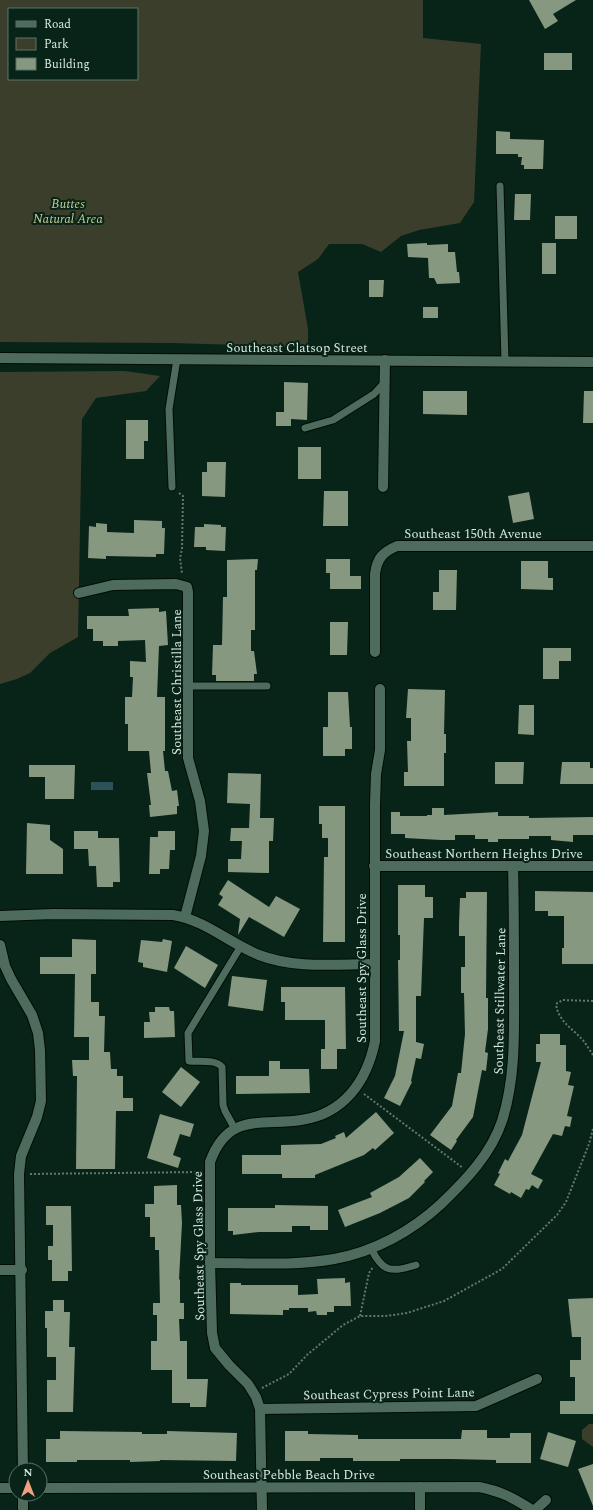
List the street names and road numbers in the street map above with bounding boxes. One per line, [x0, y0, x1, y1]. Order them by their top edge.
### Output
street label: Southeast Clatsop Street [226, 338, 368, 358]
street label: Southeast 150th Avenue [404, 524, 542, 544]
street label: Southeast Christilla Lane [167, 609, 187, 755]
street label: Southeast Northern Heights Drive [385, 844, 583, 864]
street label: Southeast Spy Glass Drive [352, 893, 372, 1043]
street label: Southeast Stillwater Lane [489, 927, 511, 1075]
street label: Southeast Spy Glass Drive [188, 1171, 210, 1321]
street label: Southeast Cypress Point Lane [303, 1383, 475, 1405]
street label: Southeast Pebble Beach Drive [203, 1465, 375, 1485]

